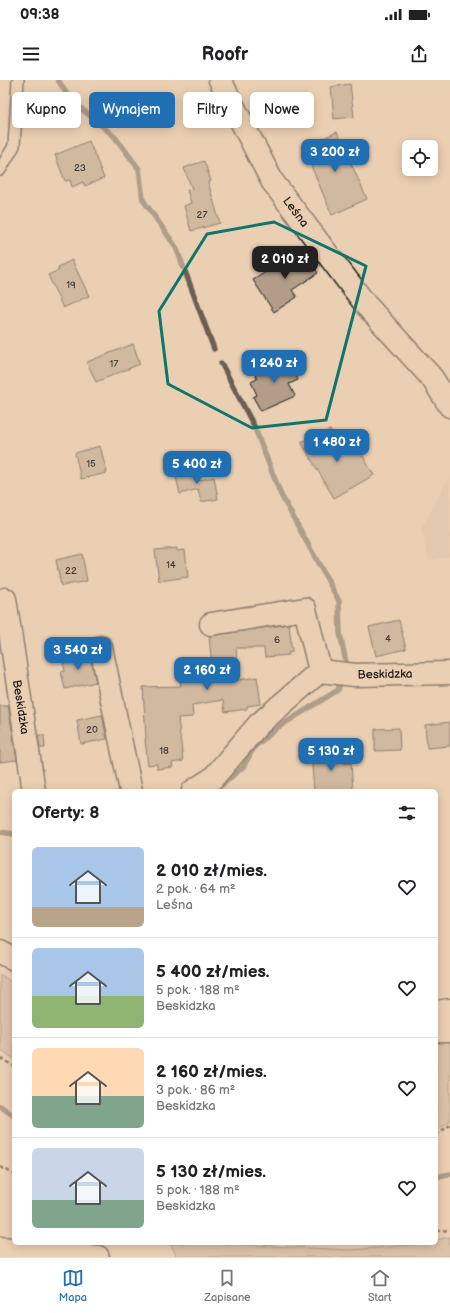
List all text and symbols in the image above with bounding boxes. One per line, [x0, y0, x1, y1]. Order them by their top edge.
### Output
text: 09:38 [20, 5, 60, 24]
icon: menu [20, 43, 42, 65]
icon: share [408, 43, 430, 65]
text: Roofr [202, 44, 248, 65]
chip: Kupno [12, 92, 81, 128]
chip: Wynajem [89, 92, 175, 128]
chip: Filtry [183, 92, 242, 128]
chip: Nowe [250, 92, 314, 128]
pin: 3 200 zł [294, 139, 376, 173]
map controls [402, 140, 438, 176]
button: locate [402, 140, 438, 176]
text: 3 200 zł [310, 144, 360, 160]
house number: 23 [74, 162, 86, 174]
street label: Leśna [279, 194, 312, 231]
house number: 27 [197, 209, 207, 221]
pin: 2 010 zł [244, 246, 326, 280]
text: 2 010 zł [261, 251, 309, 267]
house number: 19 [66, 279, 76, 291]
pin: 1 240 zł [233, 350, 315, 384]
text: 1 240 zł [251, 355, 297, 371]
house number: 17 [110, 358, 118, 370]
pin: 1 480 zł [296, 429, 378, 463]
text: 1 480 zł [313, 434, 361, 450]
pin: 5 400 zł [156, 451, 238, 485]
text: 5 400 zł [172, 456, 222, 472]
house number: 15 [86, 458, 96, 470]
house number: 14 [166, 559, 176, 571]
house number: 22 [65, 565, 77, 577]
house number: 4 [385, 633, 391, 645]
house number: 6 [274, 634, 280, 646]
pin: 3 540 zł [37, 637, 119, 671]
text: 3 540 zł [53, 642, 103, 658]
pin: 2 160 zł [166, 657, 248, 691]
text: 2 160 zł [183, 662, 231, 678]
street label: Beskidzka [357, 667, 413, 682]
street label: Beskidzka [9, 679, 32, 736]
house number: 20 [86, 724, 98, 736]
pin: 5 130 zł [290, 738, 372, 772]
text: 5 130 zł [307, 743, 355, 759]
house number: 18 [159, 745, 169, 757]
icon: filters [396, 802, 418, 824]
text: Oferty: 8 [32, 803, 99, 823]
text: 2 010 zł/mies. [156, 861, 267, 881]
icon: home [64, 863, 112, 911]
icon: heart [396, 876, 418, 898]
text: 2 pok. · 64 m² [156, 881, 236, 897]
text: Leśna [156, 897, 193, 913]
text: 5 400 zł/mies. [156, 962, 270, 982]
icon: home [64, 964, 112, 1012]
icon: heart [396, 977, 418, 999]
text: 5 pok. · 188 m² [156, 982, 240, 998]
text: Beskidzka [156, 998, 216, 1014]
text: 2 160 zł/mies. [156, 1062, 267, 1082]
icon: home [64, 1064, 112, 1112]
icon: heart [396, 1077, 418, 1099]
text: 3 pok. · 86 m² [156, 1082, 235, 1098]
text: Beskidzka [156, 1098, 216, 1114]
text: 5 130 zł/mies. [156, 1162, 266, 1182]
icon: home [64, 1164, 112, 1212]
icon: heart [396, 1177, 418, 1199]
text: 5 pok. · 188 m² [156, 1182, 240, 1198]
text: Beskidzka [156, 1198, 216, 1214]
tab: Mapa [59, 1267, 87, 1304]
tab: Zapisane [204, 1267, 251, 1304]
tab: Start [368, 1267, 391, 1304]

